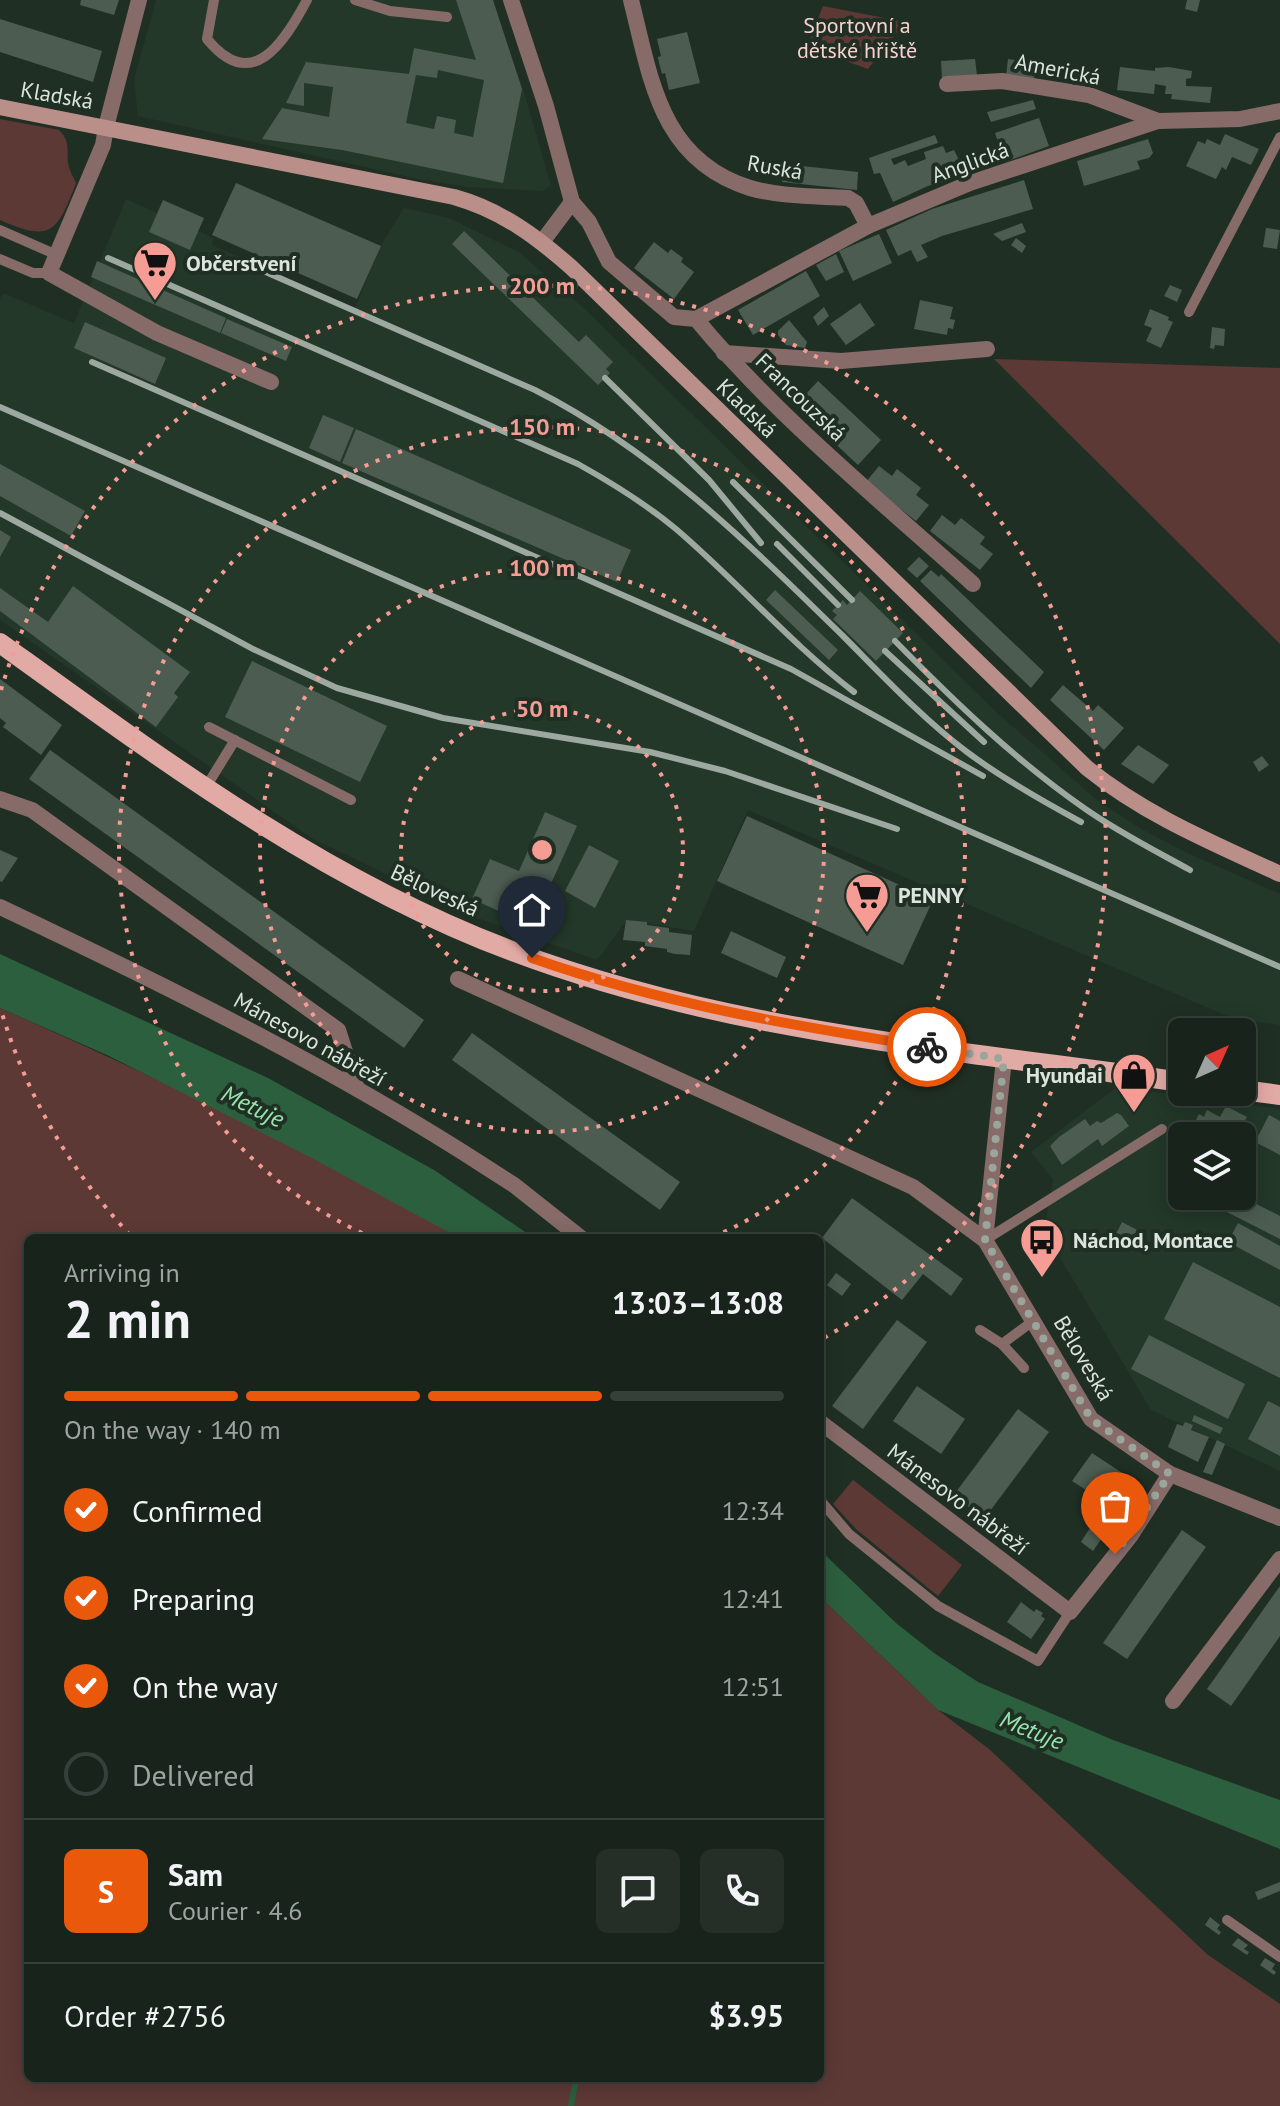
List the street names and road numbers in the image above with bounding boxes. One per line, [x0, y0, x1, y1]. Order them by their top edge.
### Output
street label: Americká [1013, 47, 1103, 91]
street label: Kladská [18, 75, 96, 115]
street label: Anglická [927, 135, 1013, 189]
street label: Ruská [745, 148, 805, 186]
street label: Francouzská [750, 347, 852, 447]
street label: Kladská [711, 372, 783, 444]
street label: Běloveská [386, 857, 484, 923]
street label: Mánesovo nábřeží [229, 986, 391, 1092]
street label: Běloveská [1048, 1310, 1120, 1406]
street label: Mánesovo nábřeží [882, 1437, 1034, 1561]

